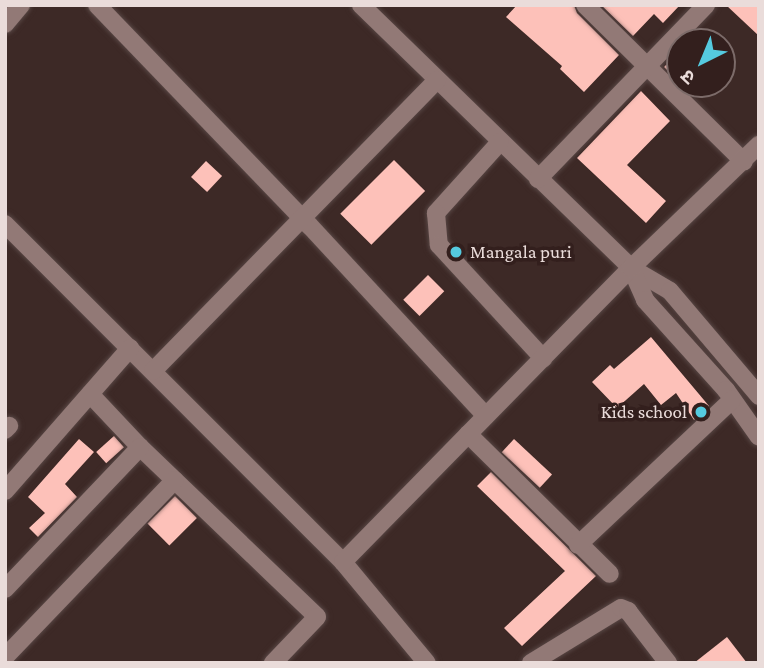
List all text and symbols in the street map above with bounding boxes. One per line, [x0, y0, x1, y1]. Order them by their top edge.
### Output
north arrow [666, 28, 736, 98]
text: उ [676, 66, 699, 89]
place label: Mangala puri [470, 241, 572, 263]
marker: Mangala puri [448, 244, 464, 260]
place label: Kids school [601, 401, 687, 423]
marker: Kids school [693, 404, 709, 420]

